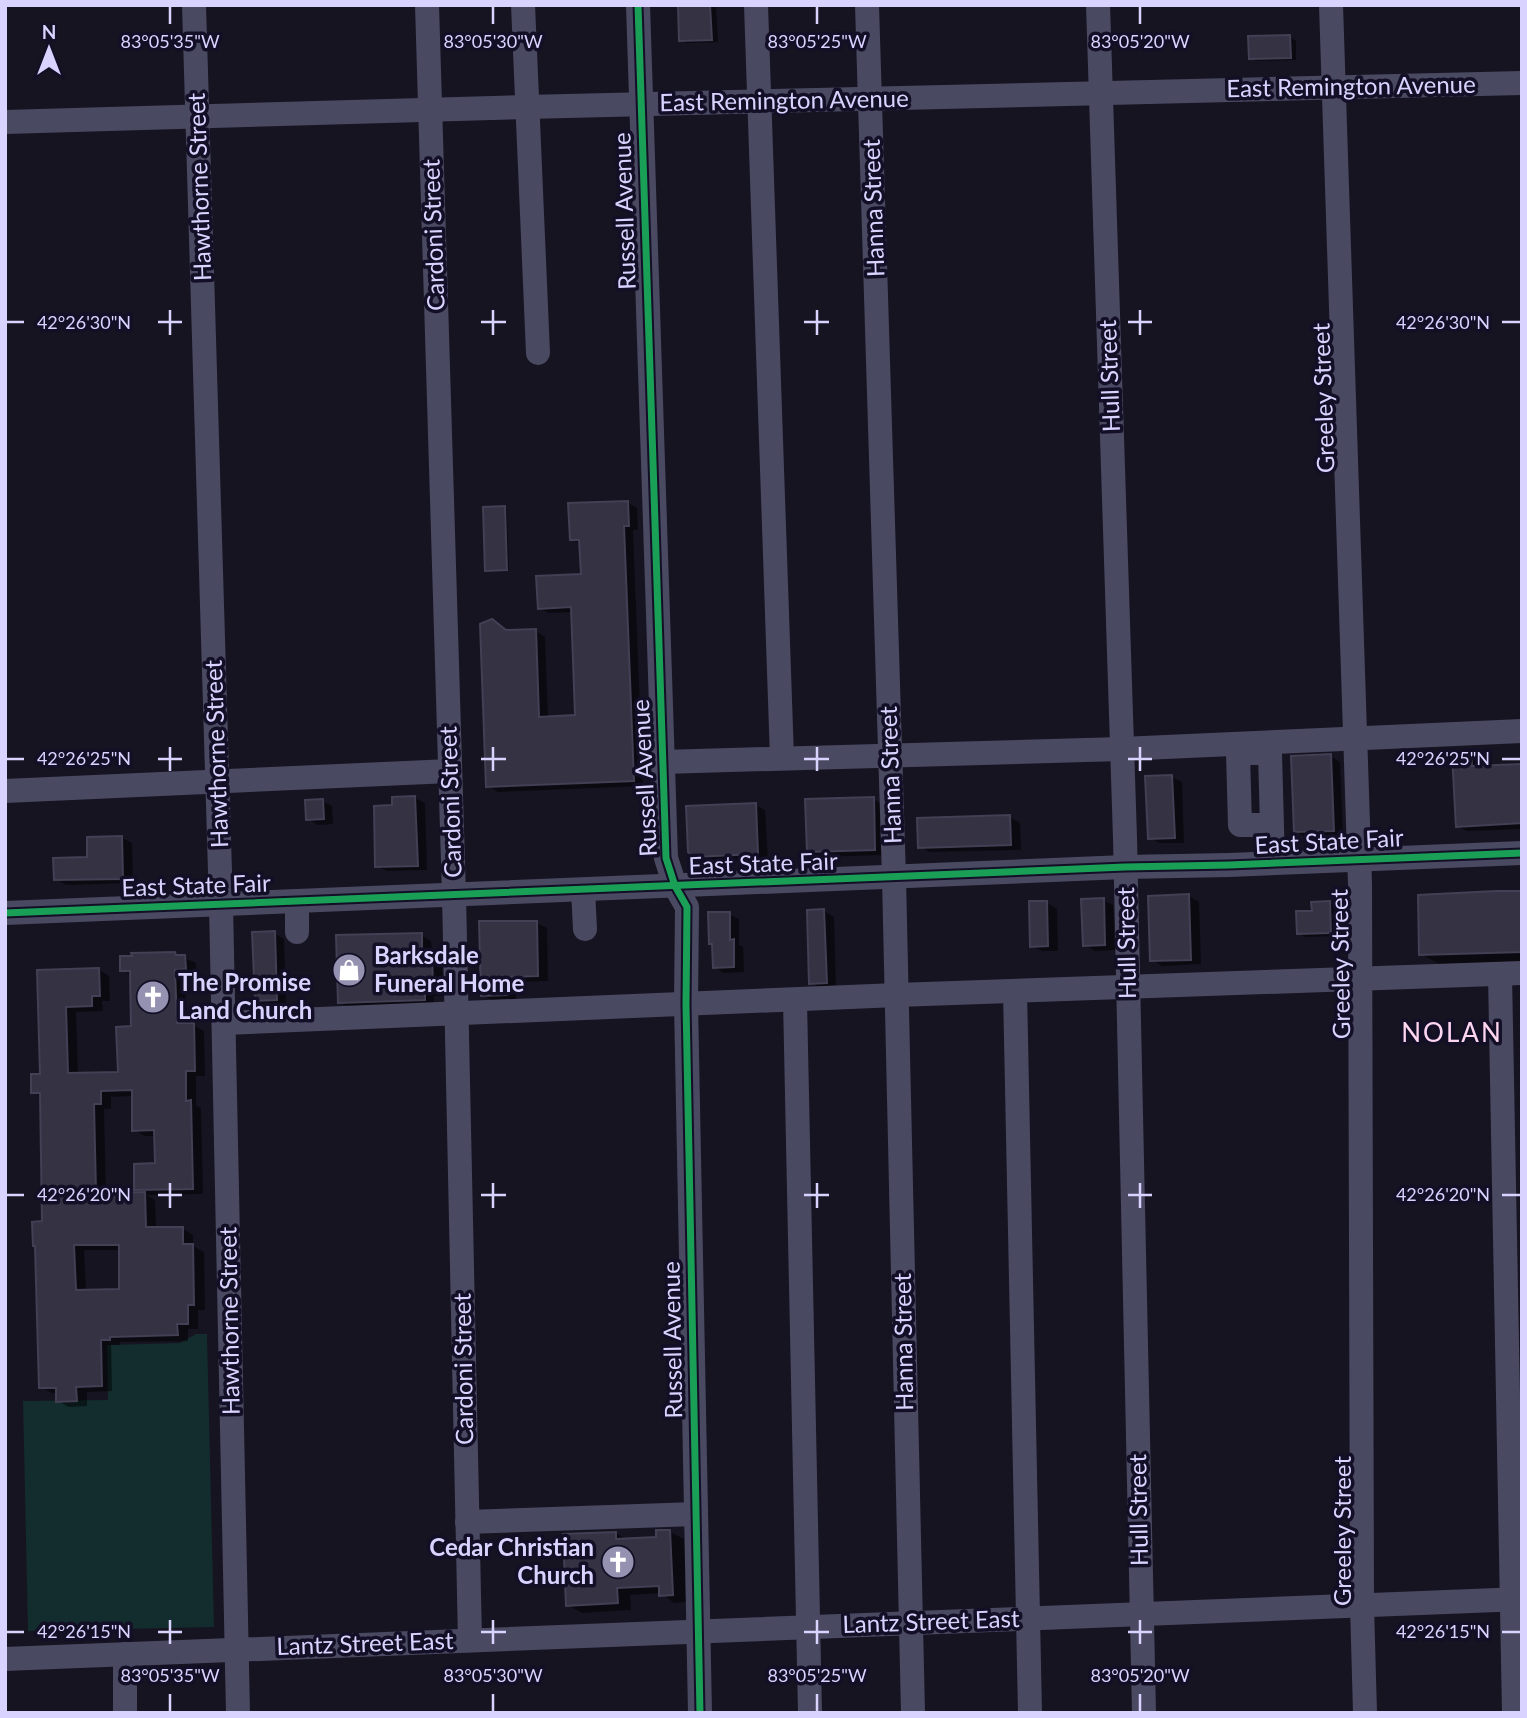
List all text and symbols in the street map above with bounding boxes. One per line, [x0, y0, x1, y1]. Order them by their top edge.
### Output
north arrow [14, 14, 84, 84]
text: N [42, 20, 56, 43]
text: 83°05'35"W [120, 30, 220, 52]
text: 83°05'30"W [443, 30, 543, 52]
text: 83°05'25"W [767, 30, 867, 52]
text: 83°05'20"W [1090, 30, 1190, 52]
street label: East Remington Avenue [1226, 69, 1476, 102]
street label: East Remington Avenue [659, 83, 909, 116]
street label: Hawthorne Street [181, 92, 216, 282]
street label: Russell Avenue [606, 132, 641, 290]
street label: Hanna Street [856, 138, 889, 277]
street label: Cardoni Street [415, 158, 450, 311]
text: 42°26'30"N [37, 311, 131, 333]
text: 42°26'30"N [1396, 311, 1490, 333]
street label: Hull Street [1092, 319, 1125, 433]
street label: Greeley Street [1305, 322, 1340, 474]
street label: Hawthorne Street [198, 659, 233, 849]
street label: Russell Avenue [625, 699, 662, 857]
street label: Hanna Street [873, 705, 906, 844]
street label: Cardoni Street [432, 725, 467, 878]
text: 42°26'25"N [37, 747, 131, 769]
text: 42°26'25"N [1396, 747, 1490, 769]
street label: East State Fair [1254, 822, 1404, 859]
street label: East State Fair [688, 845, 838, 880]
street label: East State Fair [121, 867, 271, 902]
street label: Hull Street [1110, 886, 1141, 999]
street label: Greeley Street [1324, 888, 1355, 1039]
place label: Barksdale Funeral Home [374, 940, 524, 997]
shop icon: Barksdale Funeral Home [330, 951, 368, 989]
place label: The Promise Land Church [178, 967, 312, 1024]
church icon: The Promise Land Church [134, 978, 172, 1016]
district label: NOLAN [1401, 1016, 1503, 1048]
text: 42°26'20"N [37, 1183, 131, 1205]
text: 42°26'20"N [1396, 1183, 1490, 1205]
street label: Hawthorne Street [212, 1226, 245, 1415]
street label: Russell Avenue [656, 1261, 687, 1419]
street label: Hanna Street [887, 1272, 918, 1411]
street label: Cardoni Street [447, 1293, 478, 1445]
street label: Hull Street [1122, 1453, 1153, 1566]
street label: Greeley Street [1327, 1456, 1356, 1606]
place label: Cedar Christian Church [429, 1532, 594, 1589]
church icon: Cedar Christian Church [599, 1543, 637, 1581]
street label: Lantz Street East [842, 1603, 1020, 1638]
text: 42°26'15"N [37, 1620, 131, 1642]
text: 42°26'15"N [1396, 1620, 1490, 1642]
street label: Lantz Street East [276, 1625, 454, 1660]
text: 83°05'35"W [120, 1664, 220, 1686]
text: 83°05'30"W [443, 1664, 543, 1686]
text: 83°05'25"W [767, 1664, 867, 1686]
text: 83°05'20"W [1090, 1664, 1190, 1686]

